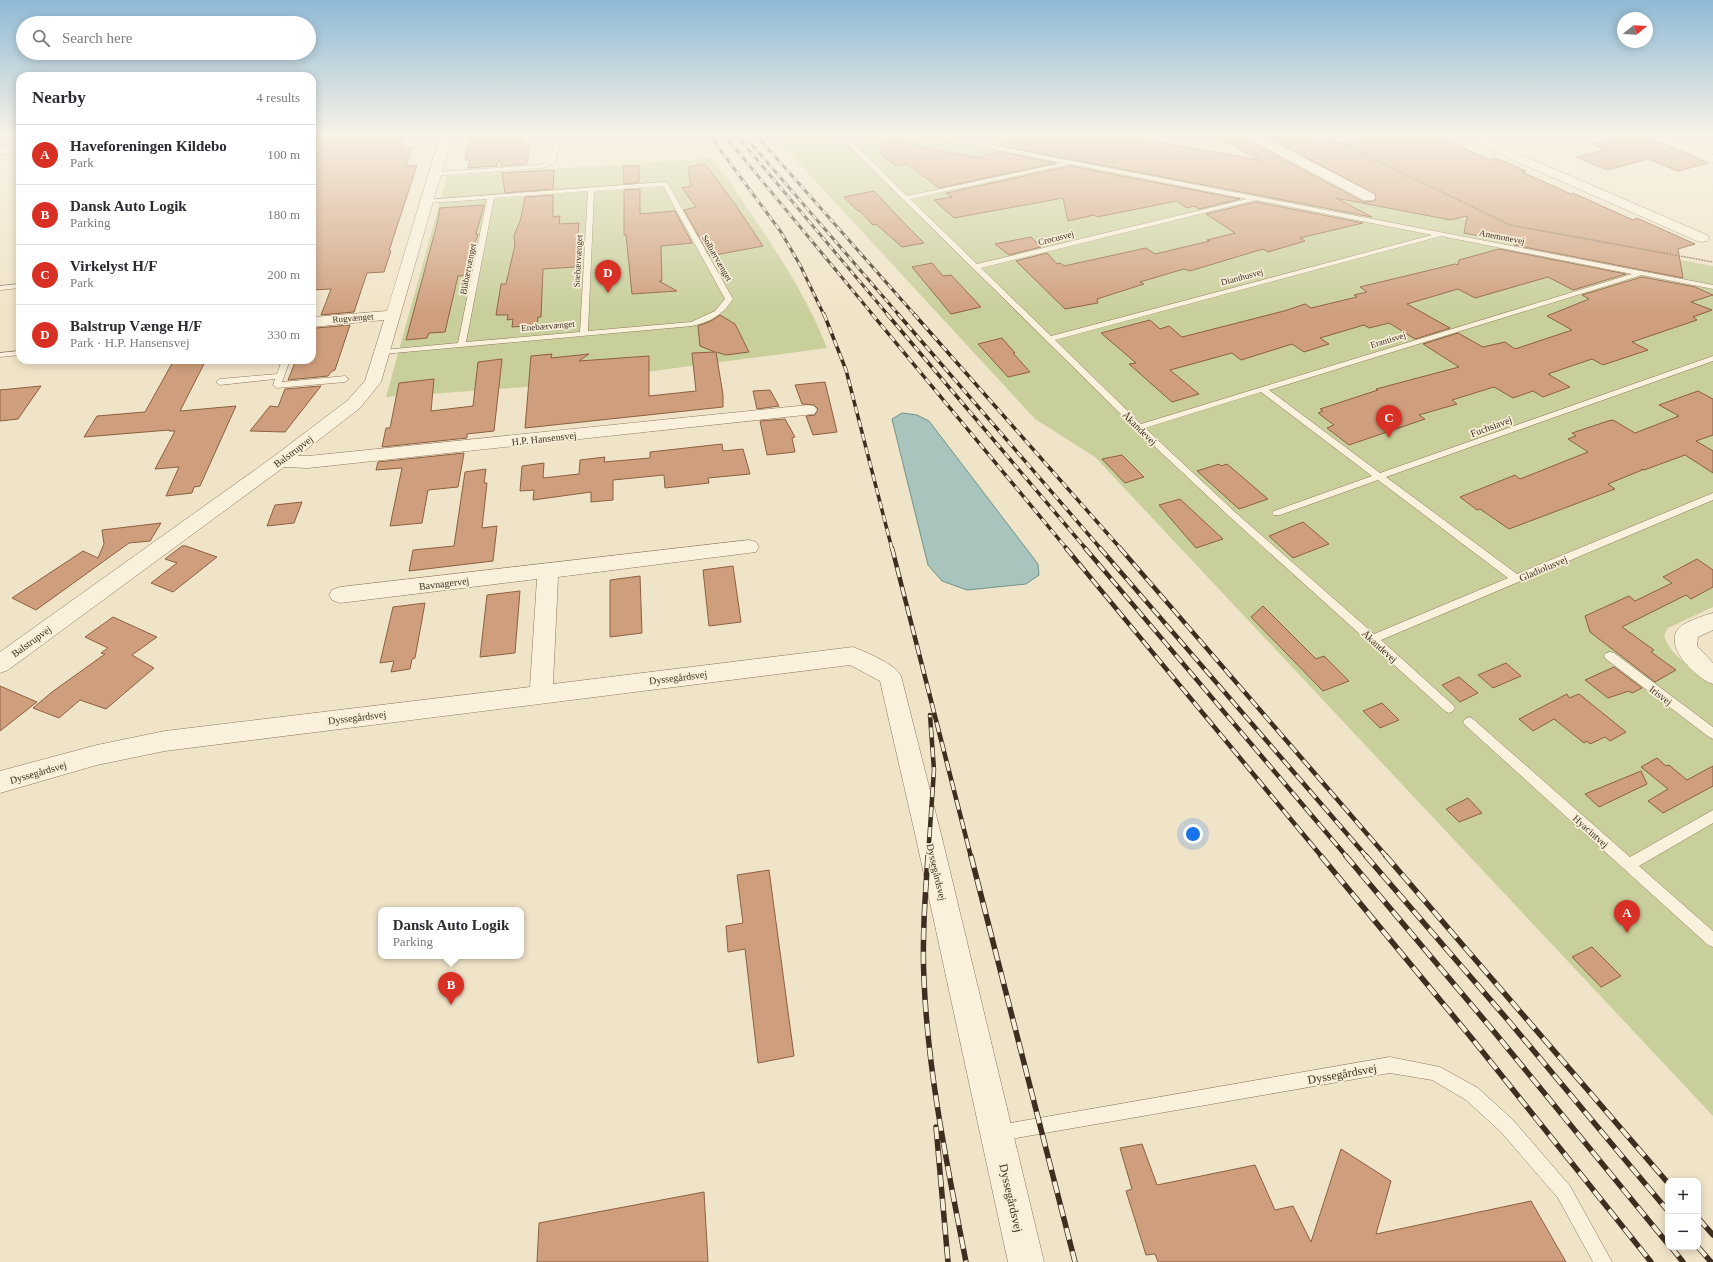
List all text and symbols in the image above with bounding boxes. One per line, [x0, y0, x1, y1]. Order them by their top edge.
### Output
north arrow [1617, 12, 1653, 48]
search box [16, 16, 316, 60]
icon: search [30, 27, 52, 49]
text: Search here [62, 30, 132, 46]
text: Nearby [32, 88, 86, 107]
text: 4 results [256, 90, 300, 105]
text: Haveforeningen Kildebo [70, 138, 227, 154]
text: A [40, 147, 50, 162]
text: 100 m [267, 147, 300, 162]
text: Park [70, 155, 94, 170]
text: Dansk Auto Logik [70, 198, 187, 214]
text: B [41, 207, 49, 222]
text: 180 m [267, 207, 300, 222]
text: Parking [70, 215, 110, 230]
street label: Anemonevej [1478, 228, 1526, 246]
street label: Crocusvej [1037, 229, 1075, 247]
street label: Solbærvænget [700, 233, 734, 283]
street label: Snebærvænget [572, 234, 584, 288]
street label: Blåbærvænget [458, 242, 478, 295]
text: Virkelyst H/F [70, 258, 157, 274]
pin: D [595, 260, 621, 293]
text: C [40, 267, 50, 282]
text: 200 m [267, 267, 300, 282]
street label: Dianthusvej [1220, 267, 1264, 287]
text: Park [70, 275, 94, 290]
street label: Rugvænget [332, 311, 374, 325]
text: Balstrup Vænge H/F [70, 318, 202, 334]
street label: Enebærvænget [521, 319, 576, 333]
text: D [40, 327, 50, 342]
text: 330 m [267, 327, 300, 342]
street label: Erantisvej [1369, 330, 1407, 350]
text: Park · H.P. Hansensvej [70, 335, 190, 350]
pin: C [1376, 405, 1402, 438]
street label: Åkandevej [1120, 409, 1159, 447]
street label: Fuchsiavej [1469, 414, 1513, 439]
street label: H.P. Hansensvej [511, 430, 577, 447]
street label: Balstrupvej [272, 433, 315, 470]
street label: Gladiolusvej [1518, 553, 1569, 584]
street label: Bavnagervej [418, 575, 470, 592]
street label: Balstrupvej [9, 623, 53, 659]
street label: Åkandevej [1360, 628, 1399, 665]
street label: Dyssegårdsvej [648, 668, 708, 687]
street label: Irisvej [1647, 683, 1674, 707]
street label: Dyssegårdsvej [327, 708, 387, 727]
street label: Dyssegårdsvej [9, 759, 68, 786]
street label: Hyacintvej [1571, 813, 1611, 850]
your location [1183, 824, 1203, 844]
street label: Dyssegårdsvej [925, 842, 948, 902]
pin: A [1614, 900, 1640, 933]
popup [378, 907, 524, 959]
text: Dansk Auto Logik [393, 917, 509, 933]
text: Parking [393, 934, 433, 949]
pin: B [438, 972, 464, 1005]
street label: Dyssegårdsvej [1306, 1061, 1378, 1087]
street label: Dyssegårdsvej [996, 1162, 1026, 1234]
map controls [1665, 1178, 1701, 1250]
button: + [1665, 1178, 1701, 1214]
button: − [1665, 1214, 1701, 1250]

